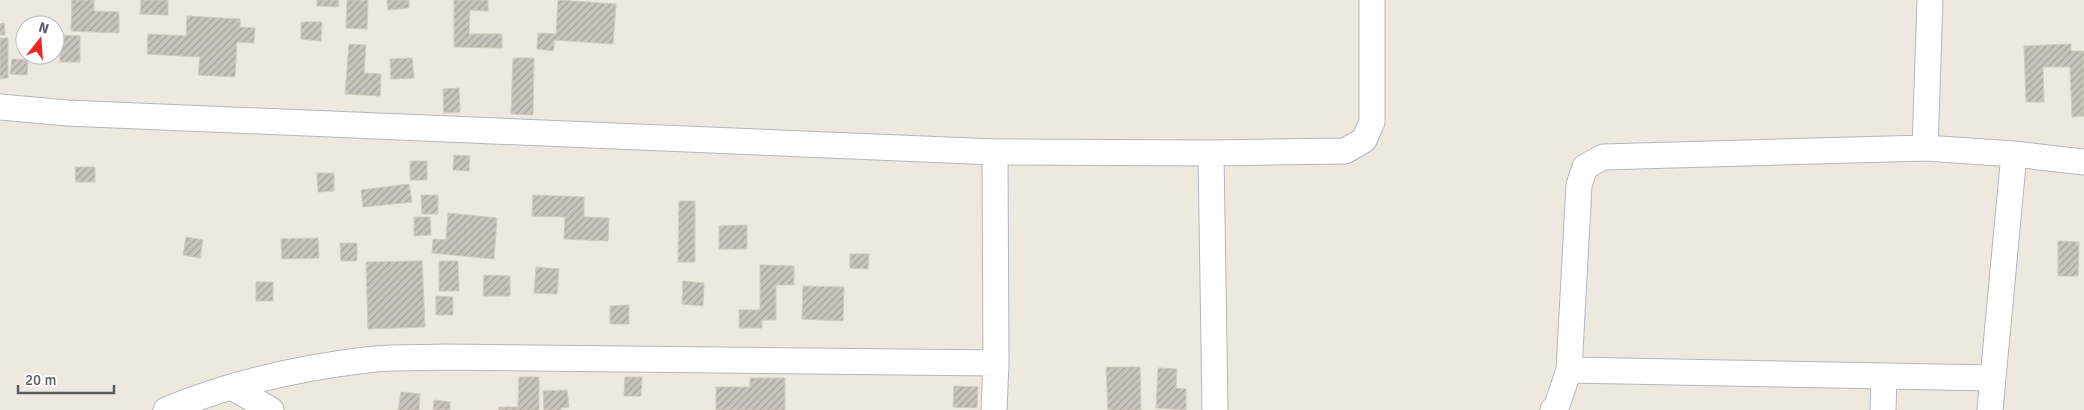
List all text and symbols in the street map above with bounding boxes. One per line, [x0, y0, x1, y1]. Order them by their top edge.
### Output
north arrow [15, 15, 65, 65]
text: N [37, 18, 51, 38]
scale bar [18, 362, 114, 394]
text: 20 m [25, 371, 56, 389]

